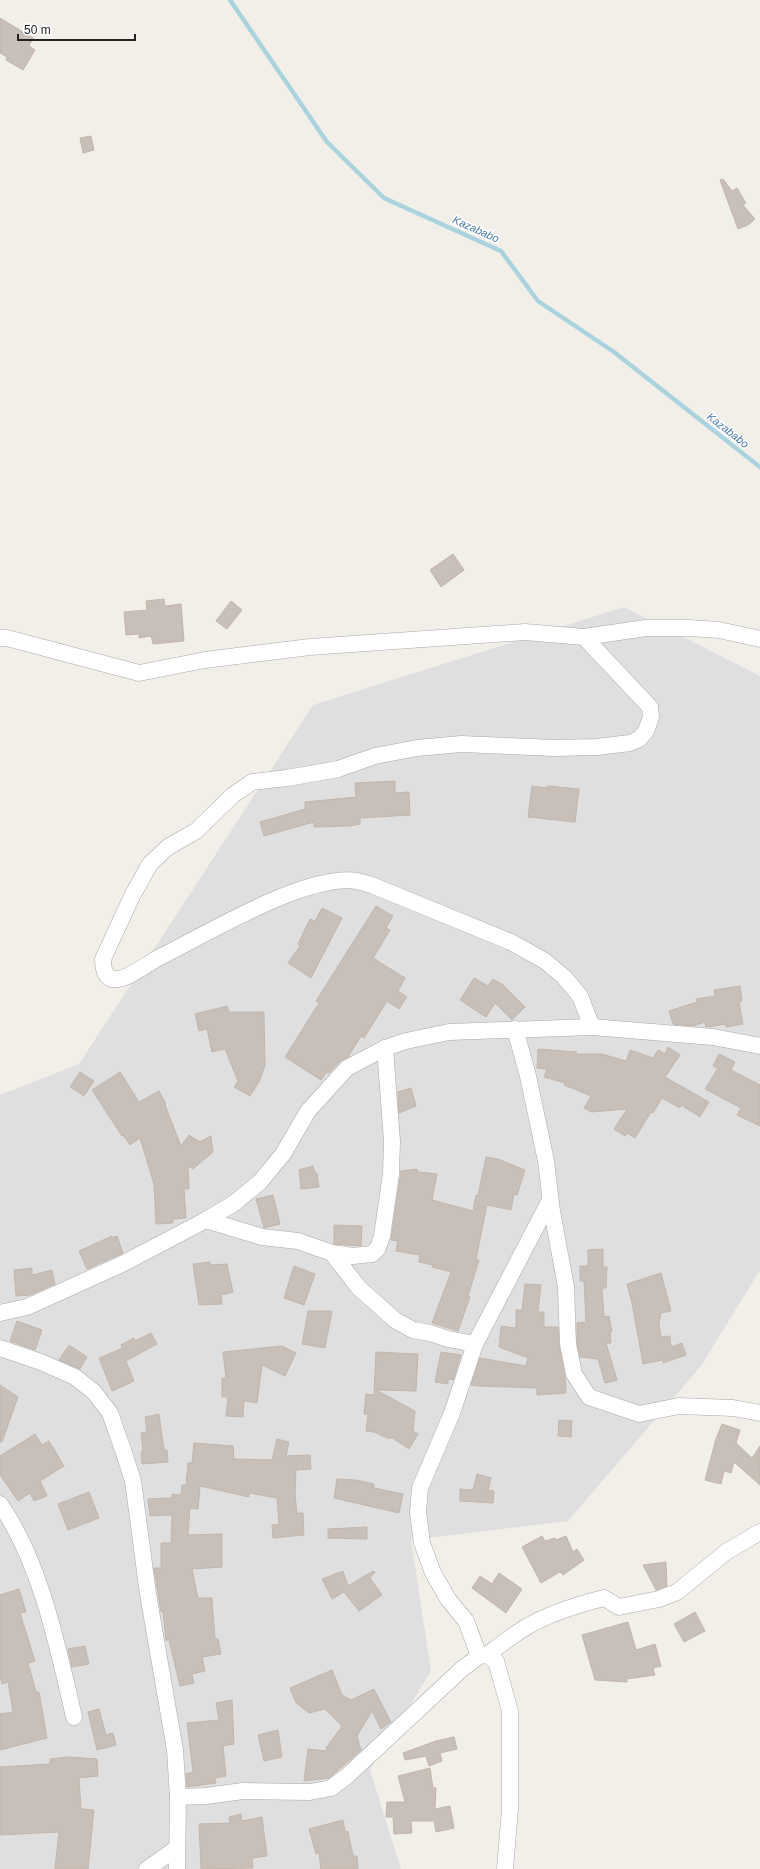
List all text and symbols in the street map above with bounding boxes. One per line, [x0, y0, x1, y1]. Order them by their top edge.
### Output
scale bar [18, 16, 135, 42]
text: 50 m [24, 23, 51, 37]
water label: Kazababo [451, 213, 501, 245]
water label: Kazababo [705, 410, 751, 450]

